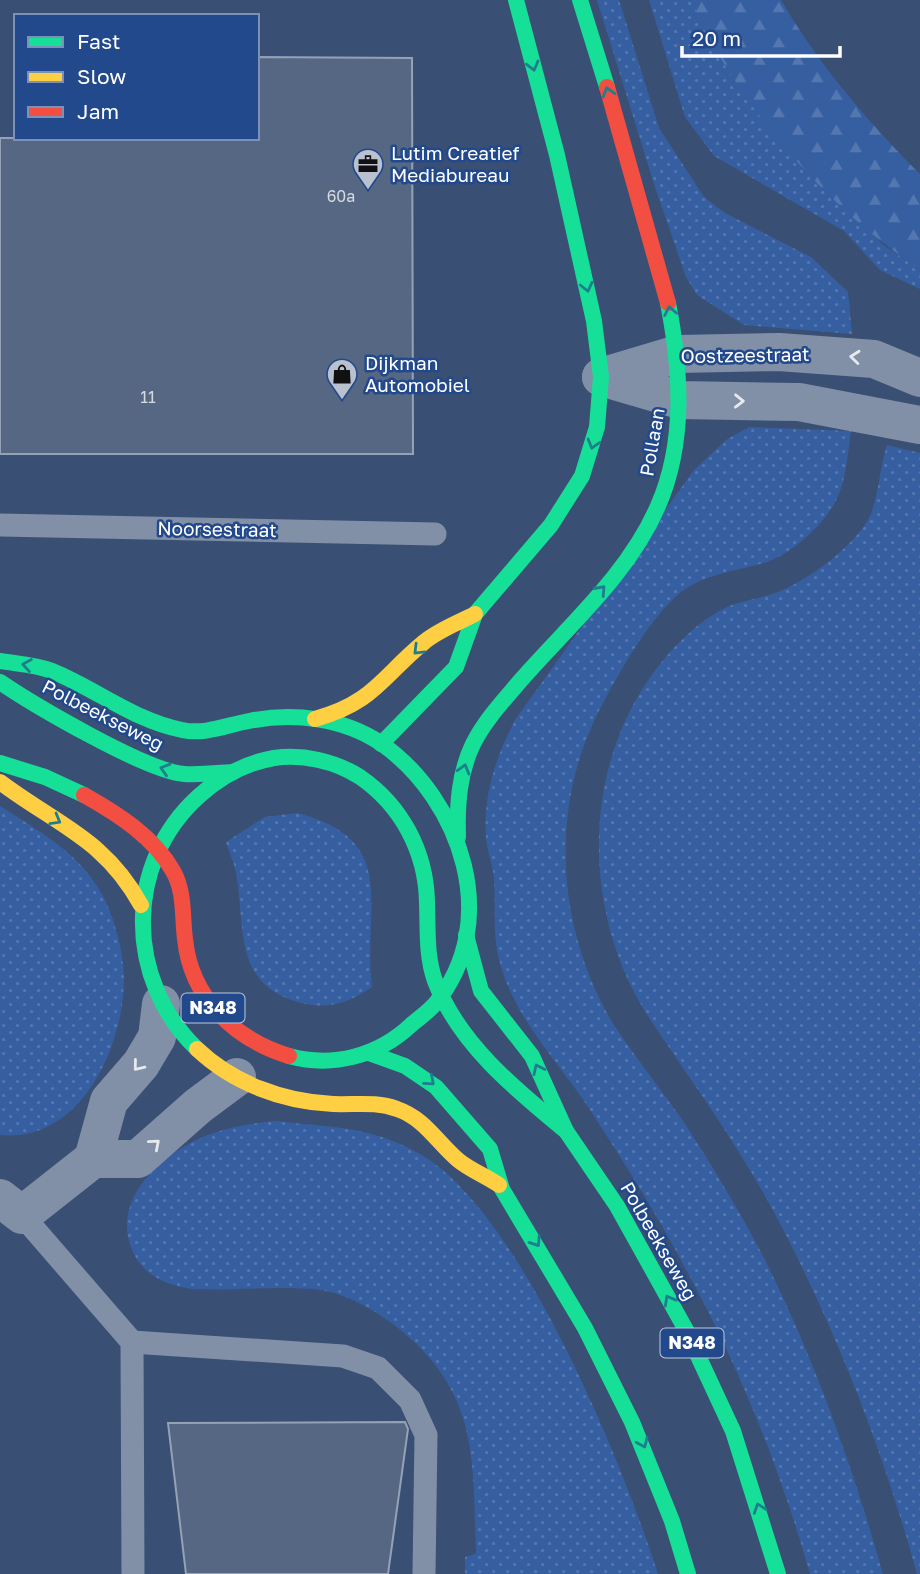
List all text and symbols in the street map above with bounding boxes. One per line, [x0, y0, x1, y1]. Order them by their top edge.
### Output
legend [14, 14, 259, 140]
scale bar [682, 14, 839, 58]
text: 20 m [692, 25, 741, 51]
text: Fast [77, 28, 120, 54]
one-way arrow [525, 60, 540, 72]
text: Slow [77, 63, 126, 89]
one-way arrow [602, 86, 617, 98]
text: Jam [77, 98, 119, 124]
place label: Lutim Creatief Mediabureau [391, 141, 519, 186]
office icon: Lutim Creatief Mediabureau [351, 147, 385, 191]
house number: 60a [327, 186, 355, 206]
one-way arrow [578, 281, 593, 293]
one-way arrow [663, 305, 678, 317]
street label: Oostzeestraat [680, 342, 810, 367]
one-way arrow [850, 350, 861, 365]
place label: Dijkman Automobiel [365, 351, 470, 396]
shop icon: Dijkman Automobiel [325, 357, 359, 401]
house number: 11 [140, 387, 156, 407]
one-way arrow [734, 394, 745, 409]
street label: Pollaan [634, 406, 669, 478]
one-way arrow [586, 438, 601, 450]
street label: Noorsestraat [157, 516, 277, 541]
one-way arrow [593, 585, 606, 598]
one-way arrow [413, 642, 426, 655]
one-way arrow [21, 658, 33, 673]
street label: Polbeekseweg [39, 674, 168, 755]
one-way arrow [160, 763, 172, 778]
one-way arrow [456, 763, 471, 775]
one-way arrow [49, 812, 62, 825]
road number: N348 [182, 993, 244, 1023]
one-way arrow [134, 1058, 146, 1071]
one-way arrow [532, 1063, 546, 1076]
one-way arrow [422, 1073, 435, 1085]
one-way arrow [147, 1139, 160, 1152]
street label: Polbeekseweg [616, 1177, 703, 1304]
one-way arrow [528, 1234, 541, 1247]
one-way arrow [664, 1295, 677, 1307]
road number: N348 [660, 1328, 724, 1358]
one-way arrow [635, 1435, 649, 1448]
one-way arrow [753, 1503, 767, 1515]

